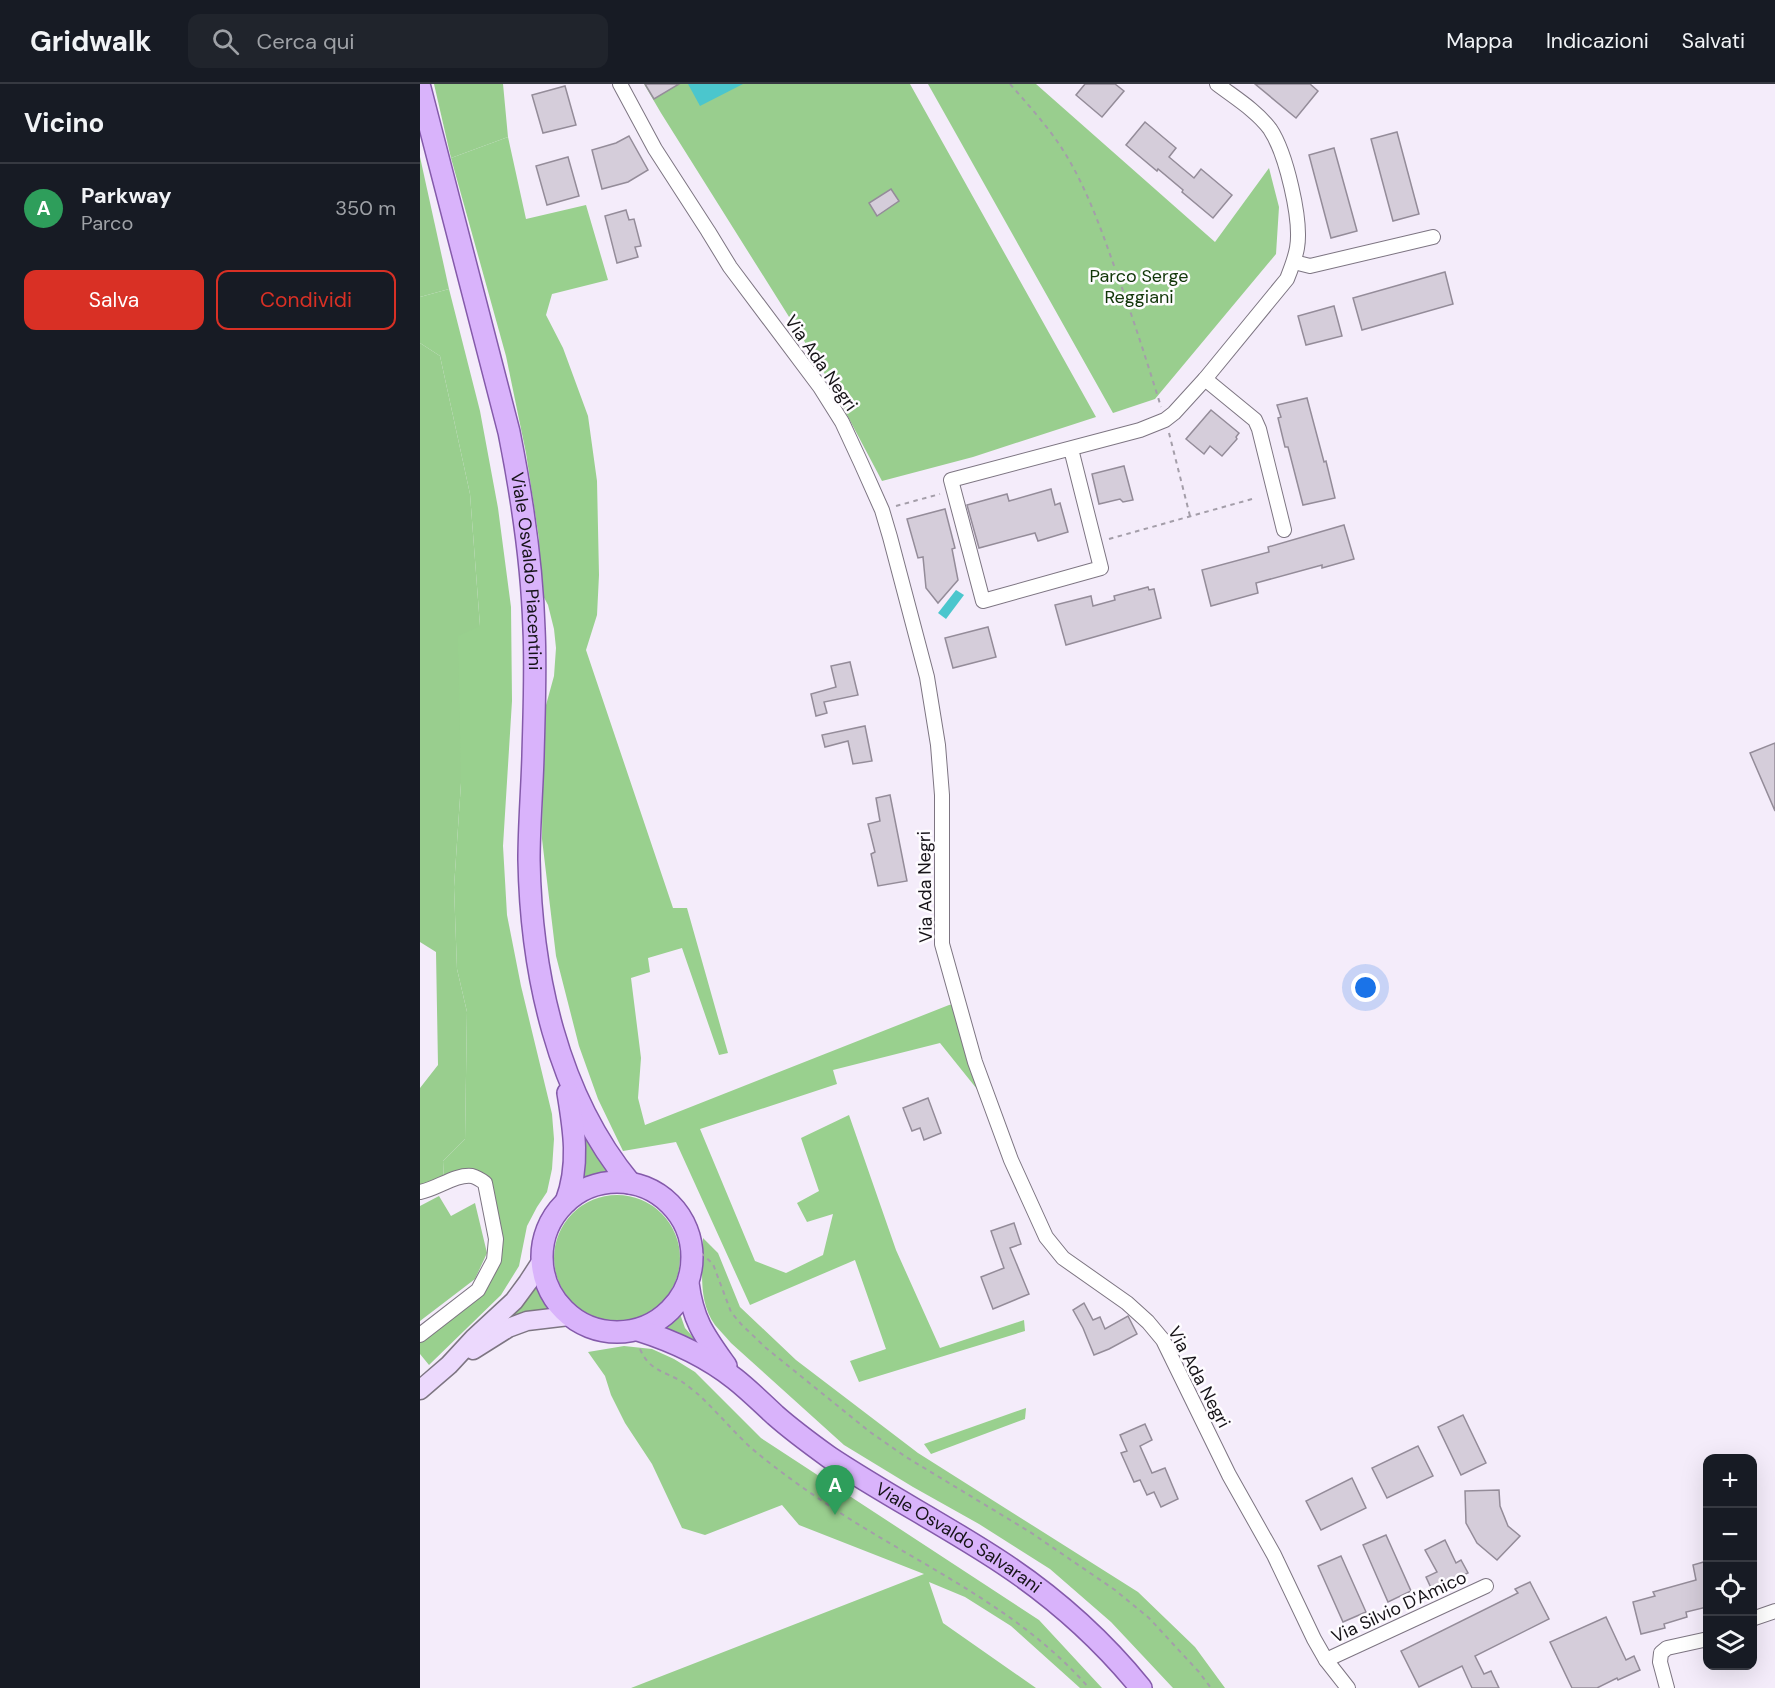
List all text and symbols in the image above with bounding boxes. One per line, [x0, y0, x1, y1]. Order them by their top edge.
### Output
search box [188, 14, 608, 68]
text: Gridwalk [30, 23, 152, 60]
icon: search [209, 25, 242, 58]
text: Cerca qui [257, 27, 355, 56]
text: Mappa [1446, 27, 1513, 55]
text: Indicazioni [1546, 27, 1649, 55]
text: Salvati [1682, 27, 1745, 55]
text: Vicino [24, 106, 104, 140]
text: Parkway [81, 181, 172, 210]
text: A [36, 195, 51, 221]
text: 350 m [335, 195, 396, 221]
text: Parco [81, 210, 133, 236]
park label: Parco Serge Reggiani [1090, 264, 1188, 309]
button: Salva [24, 270, 204, 330]
button: Condividi [216, 270, 396, 330]
street label: Via Ada Negri [779, 310, 863, 416]
street label: Viale Osvaldo Piacentini [505, 470, 547, 670]
street label: Via Ada Negri [912, 831, 938, 943]
your location [1351, 973, 1380, 1002]
street label: Via Ada Negri [1162, 1322, 1236, 1432]
map controls [1703, 1454, 1757, 1670]
button: + [1703, 1454, 1757, 1508]
pin: A [816, 1466, 854, 1515]
street label: Viale Osvaldo Salvarani [871, 1477, 1046, 1599]
button: − [1703, 1508, 1757, 1562]
button: locate [1703, 1562, 1757, 1616]
street label: Via Silvio D'Amico [1328, 1565, 1470, 1649]
button: layers [1703, 1616, 1757, 1670]

